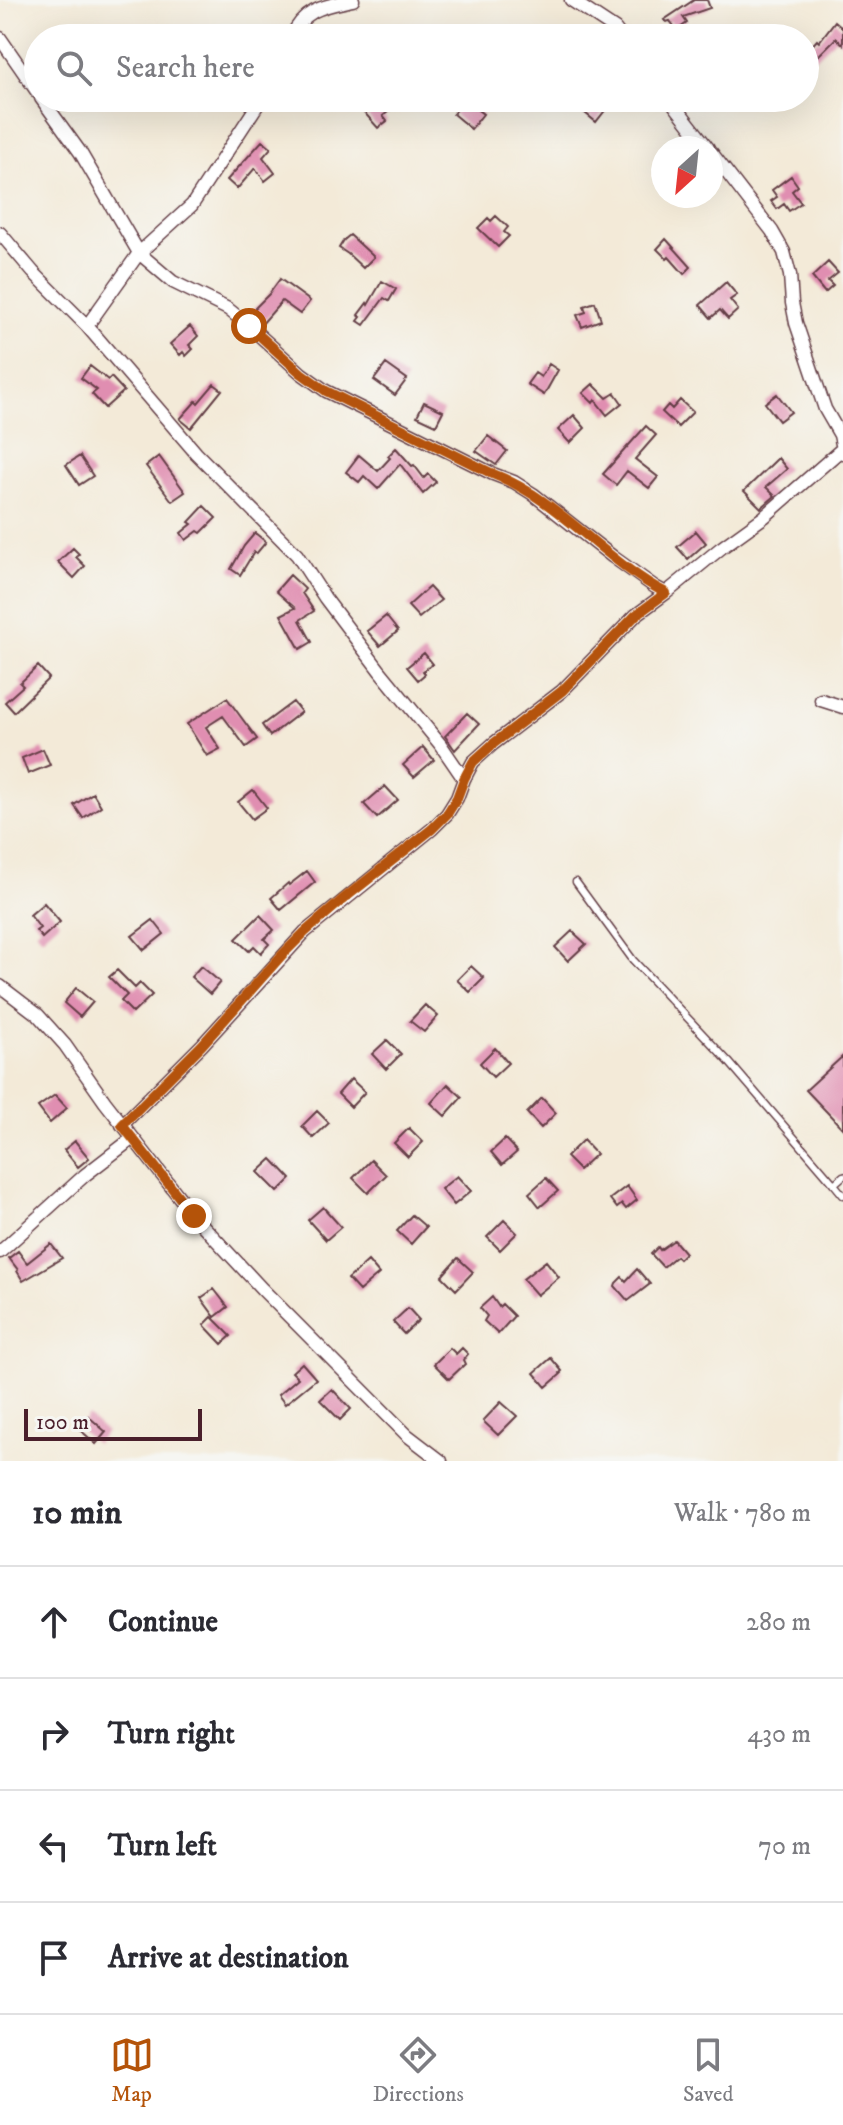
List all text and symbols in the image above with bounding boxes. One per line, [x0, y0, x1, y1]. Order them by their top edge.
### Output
search box [24, 24, 819, 112]
icon: search [52, 46, 96, 90]
text: Search here [116, 50, 255, 87]
north arrow [651, 136, 723, 208]
route start [231, 308, 267, 344]
route end [176, 1198, 212, 1234]
scale bar [24, 1405, 202, 1441]
text: 100 m [36, 1409, 89, 1436]
text: 10 min [32, 1492, 122, 1534]
text: Walk · 780 m [674, 1497, 811, 1530]
icon: ahead [32, 1600, 76, 1644]
text: Continue [108, 1604, 218, 1641]
text: 280 m [746, 1606, 811, 1639]
icon: right [32, 1712, 76, 1756]
text: Turn right [108, 1716, 235, 1753]
text: 430 m [747, 1718, 811, 1751]
icon: left [32, 1824, 76, 1868]
text: Turn left [108, 1828, 217, 1865]
text: 70 m [758, 1830, 811, 1863]
icon: arrive [32, 1936, 76, 1980]
text: Arrive at destination [108, 1940, 349, 1977]
tab: Map [110, 2033, 154, 2108]
tab: Directions [373, 2033, 464, 2108]
tab: Saved [683, 2033, 733, 2108]

